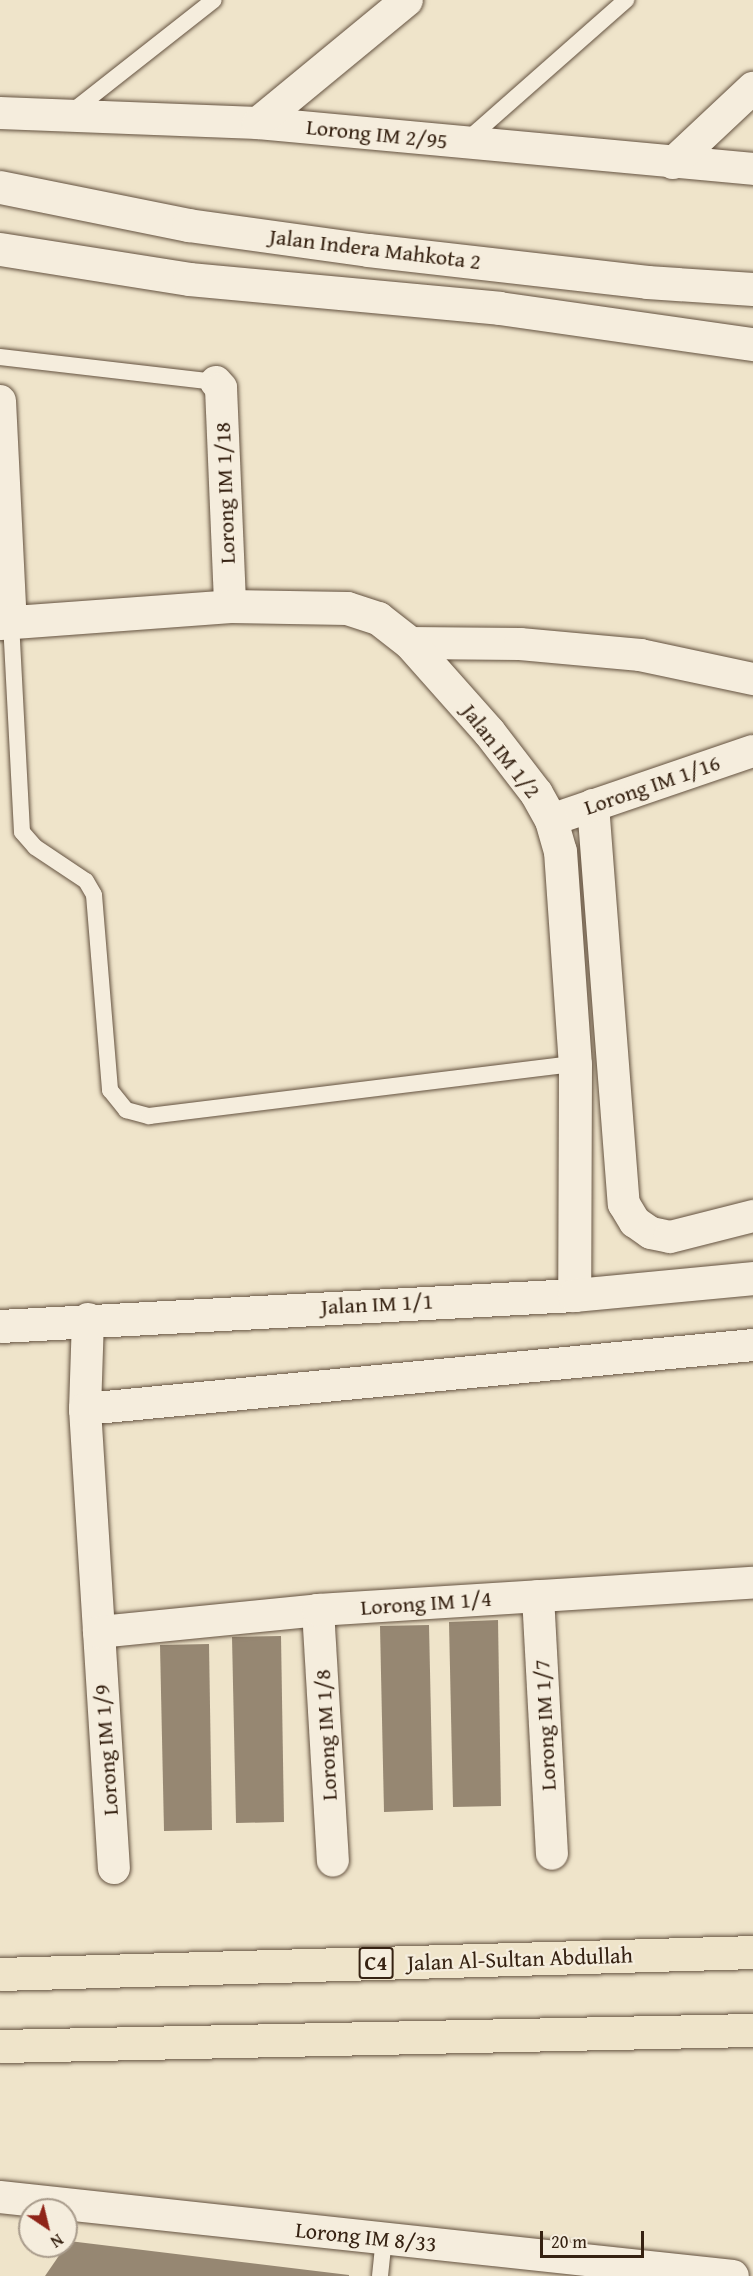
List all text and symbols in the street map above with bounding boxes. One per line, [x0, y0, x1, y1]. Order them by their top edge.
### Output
street label: Lorong IM 2/95 [305, 113, 449, 155]
street label: Jalan Indera Mahkota 2 [268, 223, 482, 275]
street label: Lorong IM 1/18 [209, 422, 241, 564]
street label: Jalan IM 1/2 [456, 699, 546, 803]
street label: Lorong IM 1/16 [581, 749, 723, 821]
street label: Jalan IM 1/1 [320, 1288, 434, 1320]
street label: Lorong IM 1/4 [360, 1585, 492, 1621]
street label: Lorong IM 1/7 [528, 1659, 562, 1791]
street label: Lorong IM 1/8 [309, 1669, 343, 1801]
street label: Lorong IM 1/9 [88, 1684, 124, 1816]
street label: Jalan Al-Sultan Abdullah [407, 1942, 633, 1976]
road number: C4 [358, 1945, 394, 1981]
north arrow [18, 2198, 78, 2258]
street label: Lorong IM 8/33 [294, 2216, 438, 2258]
scale bar [543, 2219, 646, 2257]
text: N [46, 2228, 68, 2254]
text: 20 m [551, 2228, 587, 2255]

